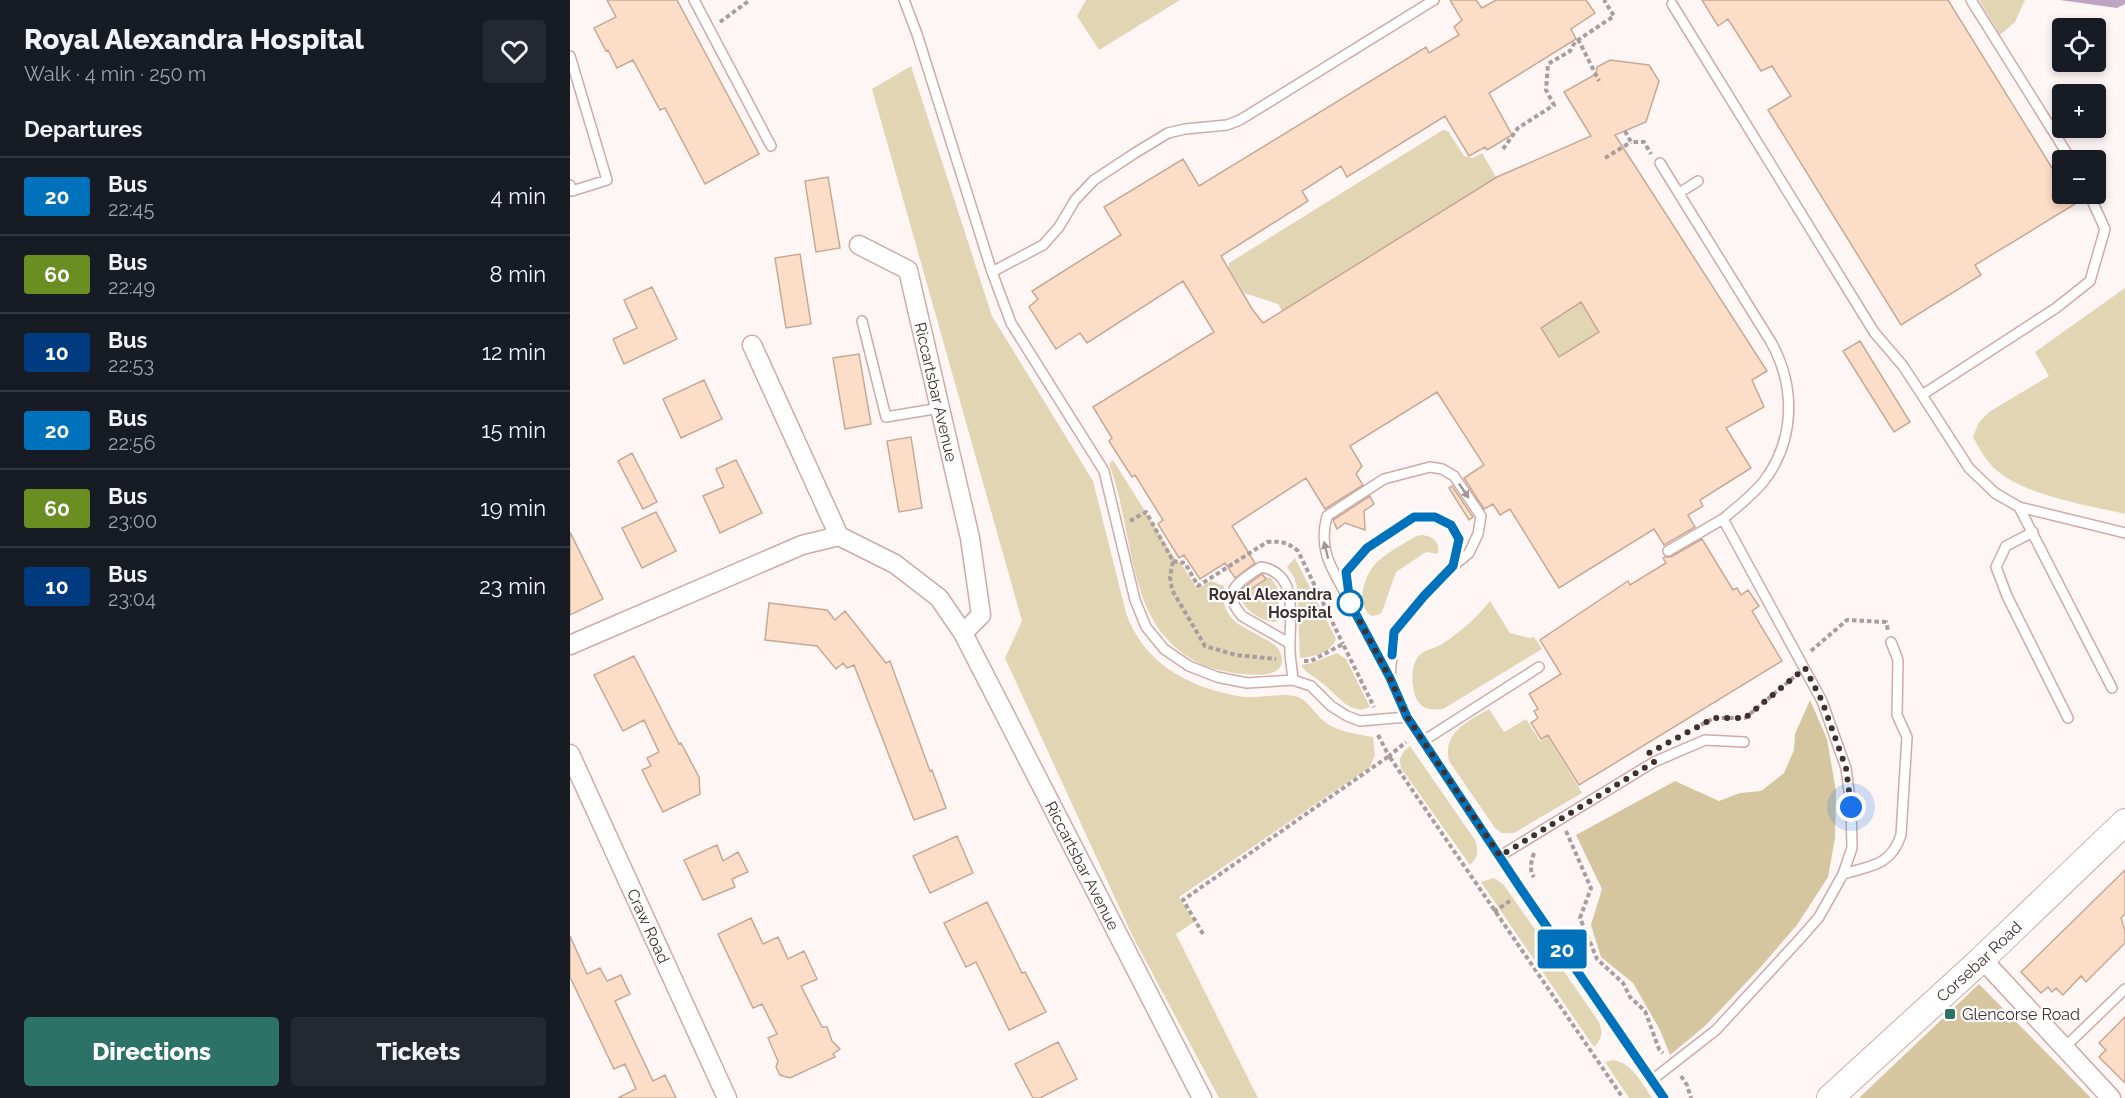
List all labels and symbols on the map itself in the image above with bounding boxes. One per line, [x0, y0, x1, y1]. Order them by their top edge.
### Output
street label: Riccartsbar Avenue [911, 320, 961, 463]
one-way arrow [1458, 483, 1469, 499]
one-way arrow [1320, 541, 1330, 559]
place label: Royal Alexandra Hospital [1209, 585, 1333, 622]
marker: Royal Alexandra Hospital [1337, 590, 1363, 616]
your location [1836, 792, 1866, 822]
street label: Riccartsbar Avenue [1042, 798, 1124, 933]
street label: Craw Road [623, 886, 674, 966]
street label: Corsebar Road [1932, 917, 2025, 1006]
line badge: 20 [1535, 930, 1589, 968]
place label: Glencorse Road [1962, 1005, 2080, 1024]
marker: Glencorse Road [1943, 1007, 1957, 1021]

